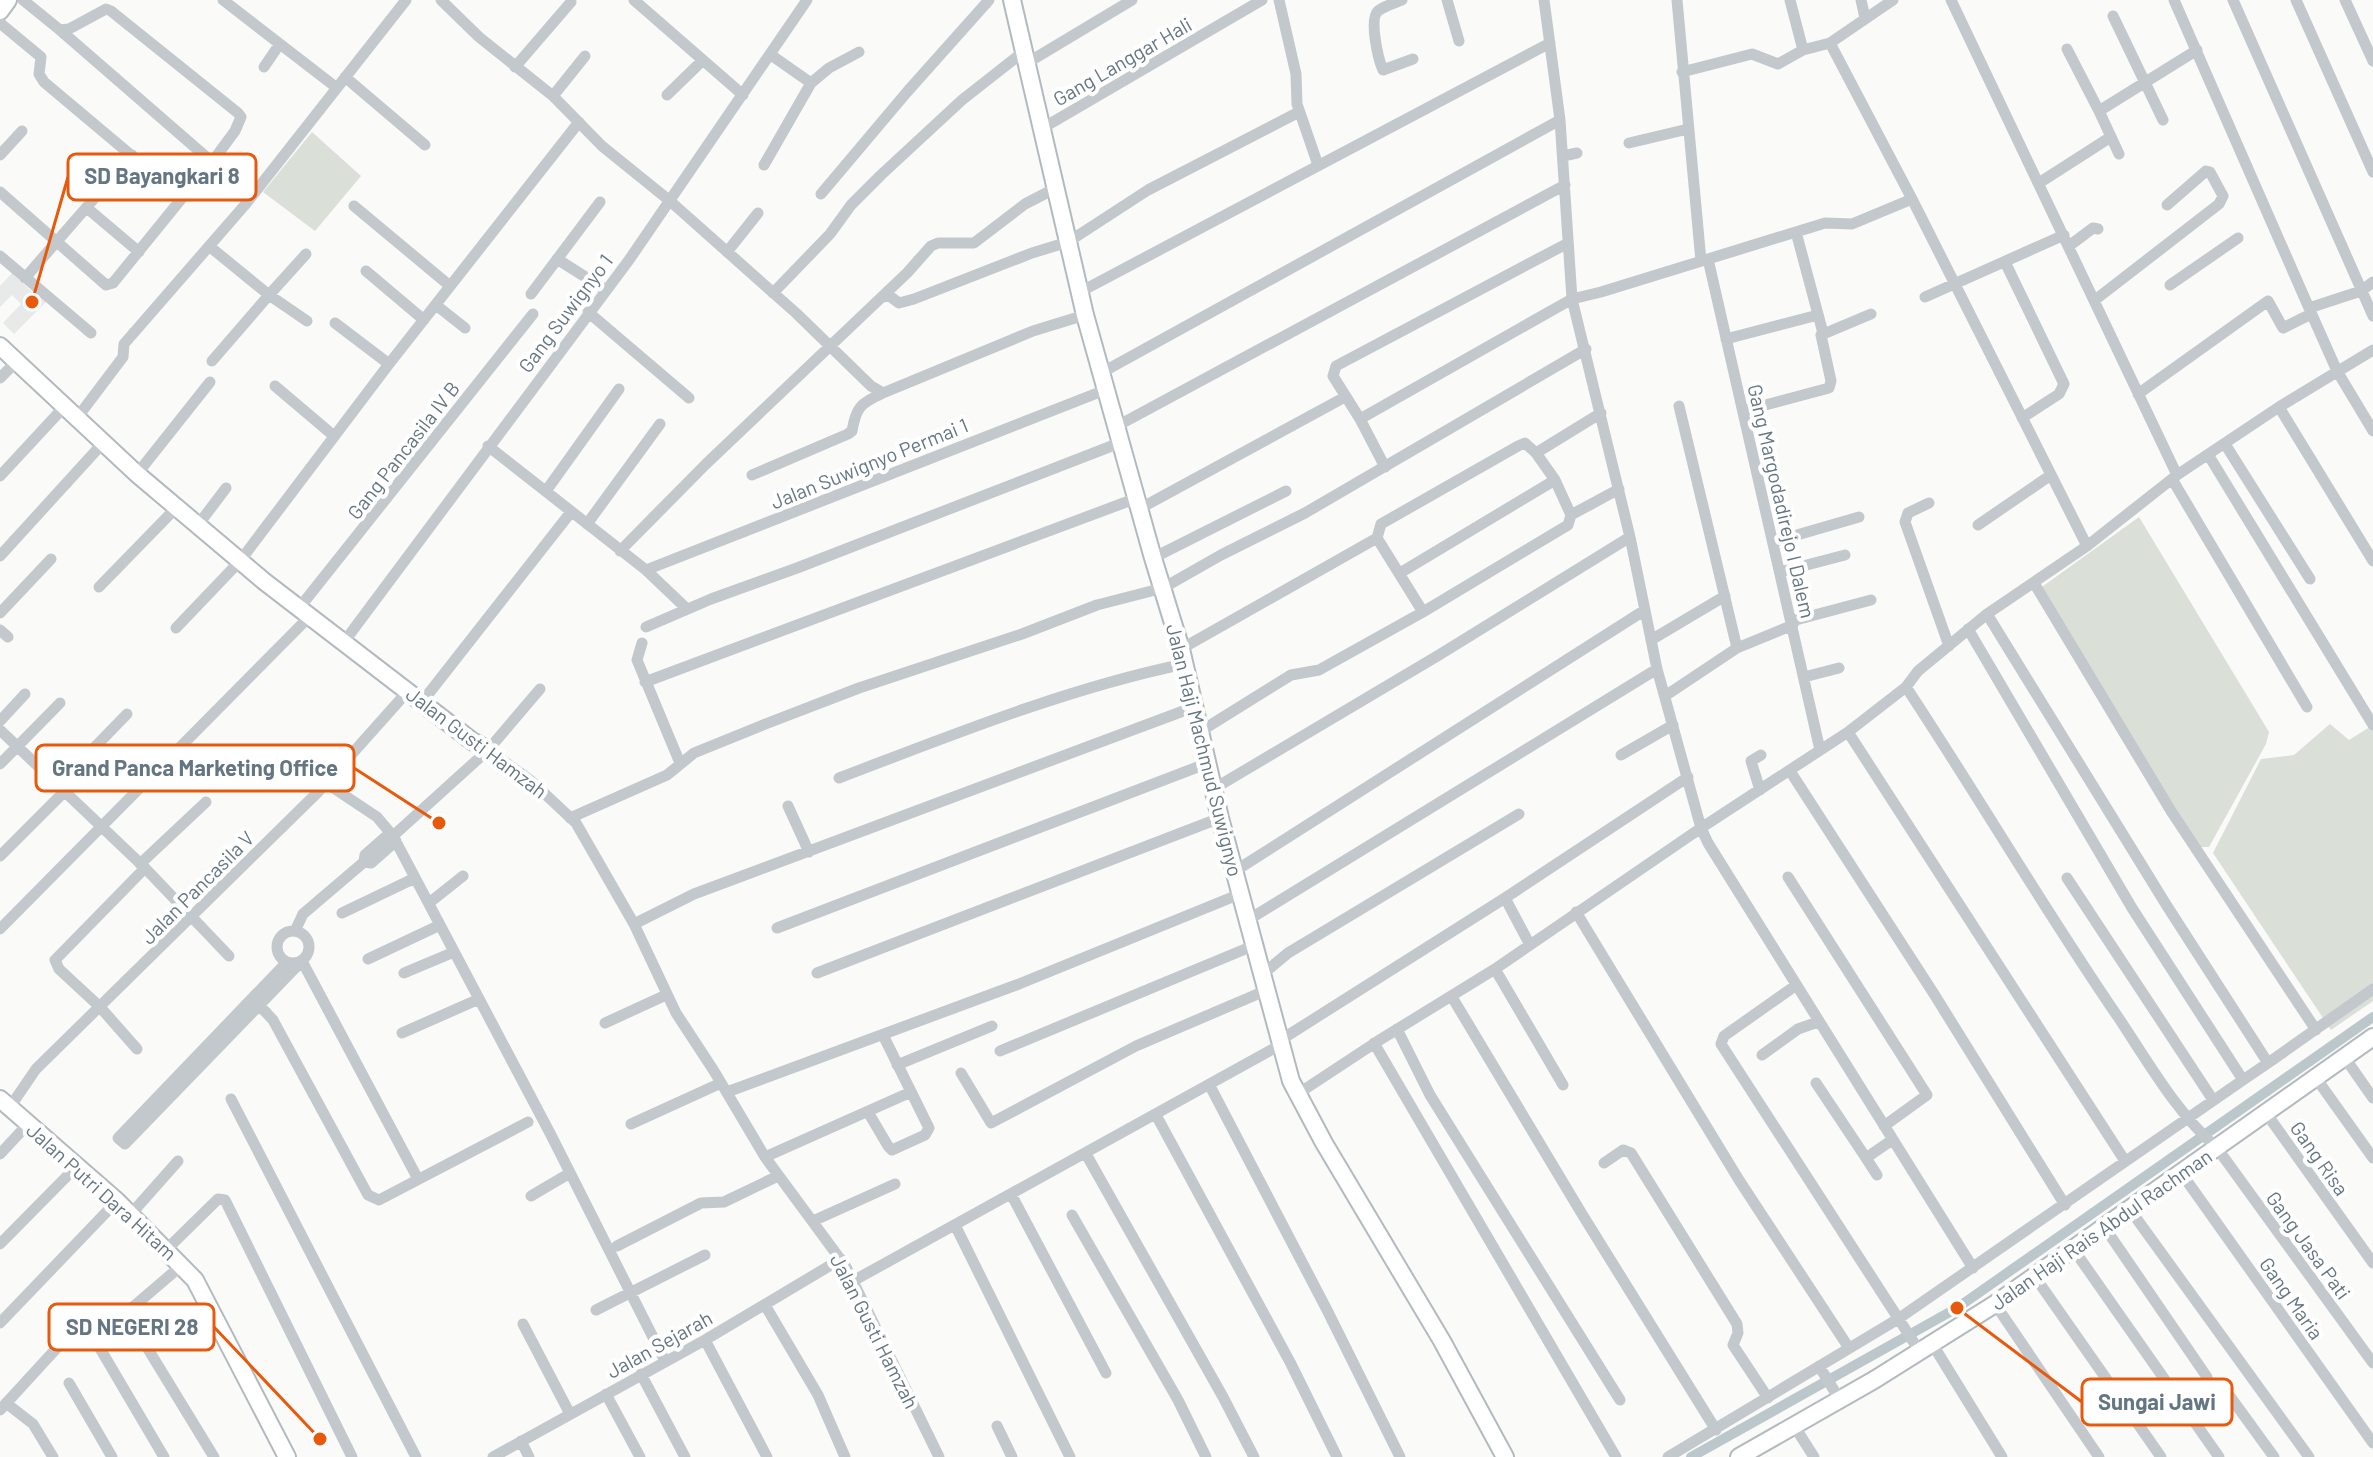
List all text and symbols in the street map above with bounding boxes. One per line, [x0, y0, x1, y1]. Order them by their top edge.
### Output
street label: Gang Langgar Hali [1048, 12, 1196, 110]
callout: SD Bayangkari 8 [68, 154, 256, 200]
text: SD Bayangkari 8 [84, 162, 240, 188]
street label: Gang Suwignyo 1 [513, 249, 617, 377]
street label: Gang Pancasila IV B [342, 376, 464, 524]
street label: Gang Margodadirejo I Dalem [1743, 382, 1821, 620]
street label: Jalan Suwignyo Permai 1 [767, 412, 971, 514]
street label: Jalan Haji Machmud Suwignyo [1162, 621, 1248, 879]
street label: Jalan Gusti Hamzah [402, 681, 552, 803]
callout: Grand Panca Marketing Office [36, 745, 354, 791]
text: Grand Panca Marketing Office [52, 754, 338, 780]
street label: Jalan Pancasila V [135, 825, 259, 949]
street label: Gang Risa [2286, 1116, 2354, 1200]
street label: Jalan Putri Dara Hitam [22, 1117, 182, 1265]
street label: Jalan Haji Rais Abdul Rachman [1986, 1143, 2216, 1315]
street label: Gang Jasa Pati [2262, 1186, 2356, 1304]
street label: Jalan Gusti Hamzah [826, 1250, 924, 1412]
street label: Gang Maria [2255, 1252, 2329, 1344]
callout: SD NEGERI 28 [49, 1304, 214, 1350]
street label: Jalan Sejarah [602, 1305, 716, 1383]
text: SD NEGERI 28 [66, 1313, 198, 1339]
callout: Sungai Jawi [2082, 1379, 2232, 1425]
text: Sungai Jawi [2098, 1388, 2216, 1414]

